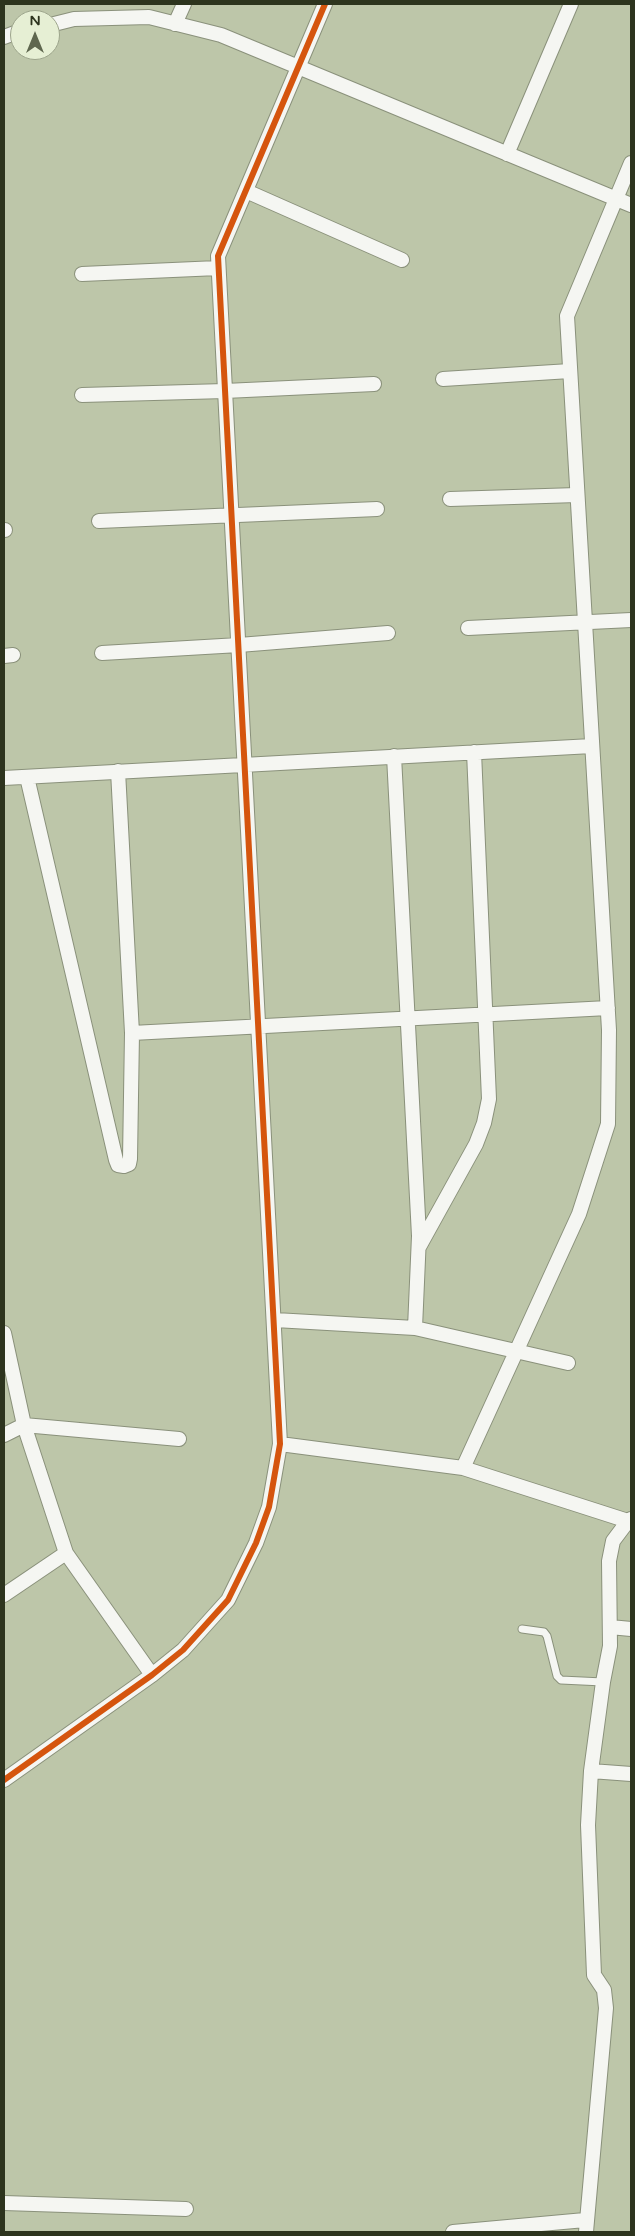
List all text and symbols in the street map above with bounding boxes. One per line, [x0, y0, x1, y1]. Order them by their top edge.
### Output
north arrow [10, 10, 60, 60]
text: N [29, 12, 41, 29]

